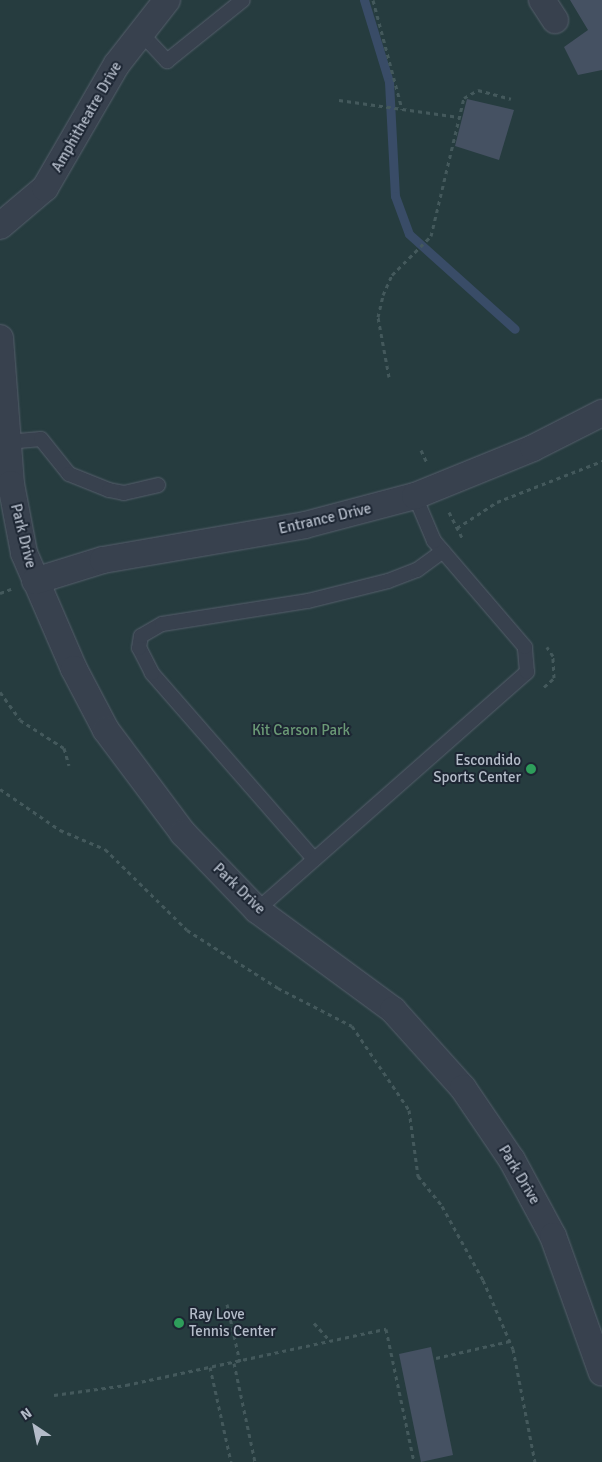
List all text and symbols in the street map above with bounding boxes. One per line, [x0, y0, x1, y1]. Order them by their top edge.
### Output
street label: Amphitheatre Drive [48, 59, 126, 175]
street label: Entrance Drive [277, 500, 373, 538]
street label: Park Drive [6, 502, 40, 570]
park label: Kit Carson Park [252, 722, 350, 740]
place label: Escondido Sports Center [433, 751, 521, 786]
marker: Escondido Sports Center [525, 763, 537, 775]
street label: Park Drive [209, 860, 269, 918]
street label: Park Drive [494, 1142, 544, 1208]
place label: Ray Love Tennis Center [189, 1305, 276, 1340]
marker: Ray Love Tennis Center [173, 1317, 185, 1329]
north arrow [10, 1402, 60, 1452]
text: N [18, 1404, 35, 1424]

